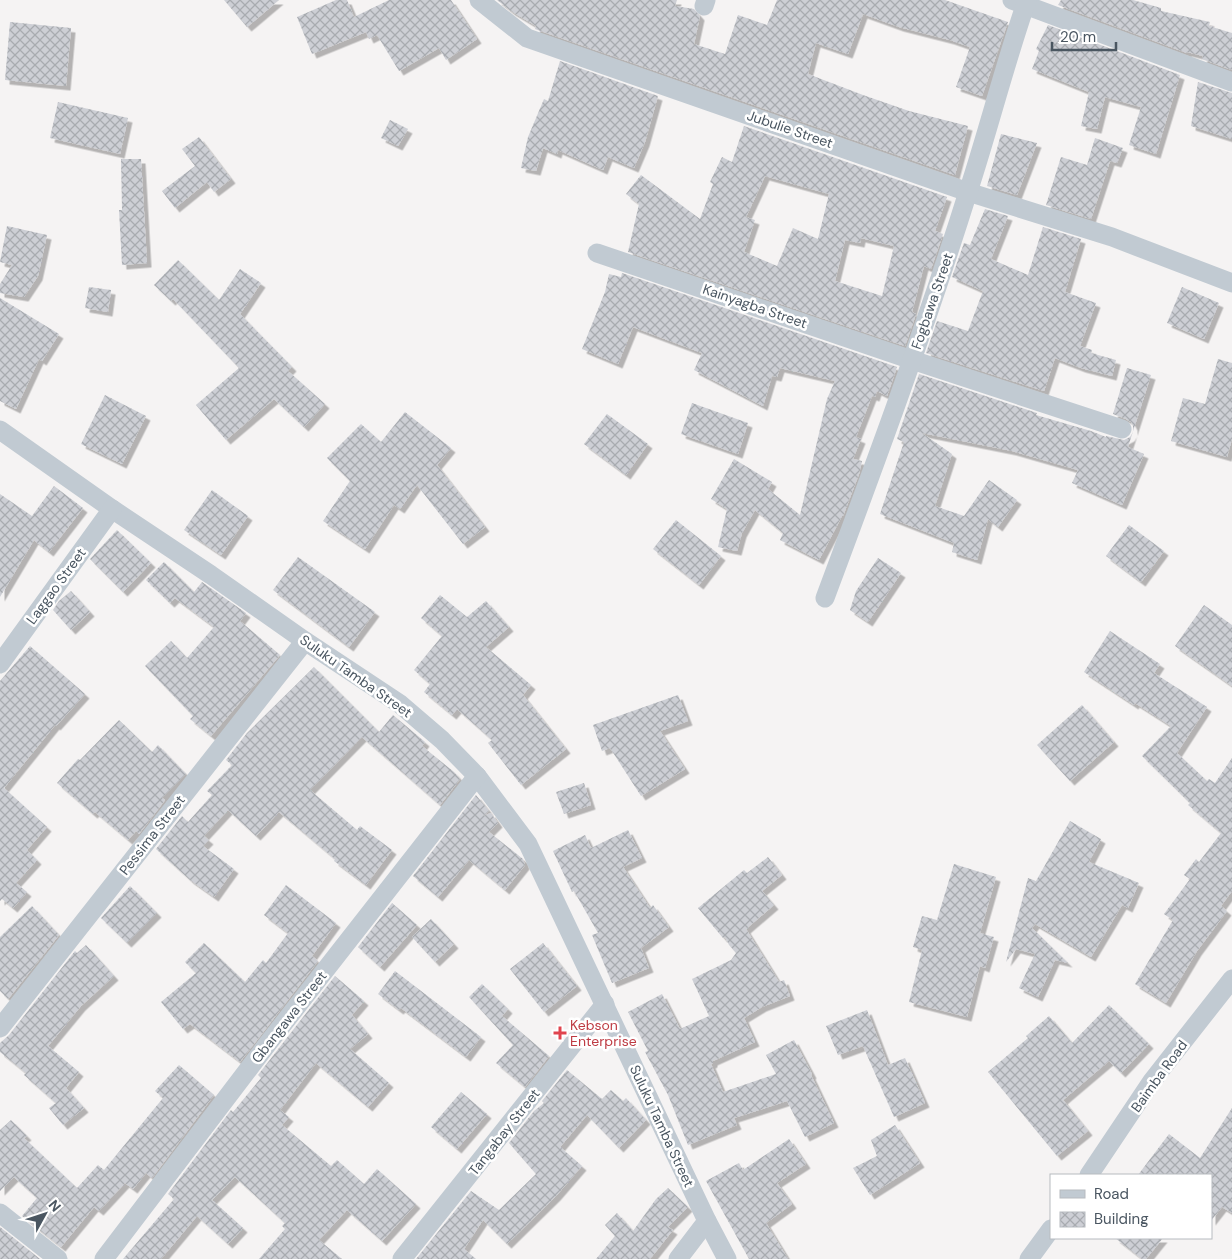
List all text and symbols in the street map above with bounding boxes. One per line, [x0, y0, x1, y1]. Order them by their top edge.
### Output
scale bar [1052, 20, 1116, 52]
text: 20 m [1060, 27, 1096, 47]
street label: Jubulie Street [745, 106, 835, 152]
street label: Fogbawa Street [907, 250, 957, 352]
street label: Kainyagba Street [700, 280, 810, 332]
street label: Laggao Street [22, 544, 90, 628]
street label: Suluku Tamba Street [296, 631, 416, 721]
street label: Pessima Street [115, 791, 189, 879]
street label: Gbangawa Street [248, 967, 330, 1067]
place label: Kebson Enterprise [570, 1016, 637, 1050]
marker: Kebson Enterprise [554, 1027, 566, 1039]
street label: Baimba Road [1127, 1036, 1191, 1116]
street label: Suluku Tamba Street [626, 1062, 698, 1190]
street label: Tangabay Street [465, 1085, 543, 1179]
legend [1050, 1174, 1212, 1239]
text: Road [1094, 1184, 1129, 1204]
north arrow [20, 1189, 70, 1239]
text: N [45, 1196, 65, 1215]
text: Building [1094, 1209, 1149, 1229]

